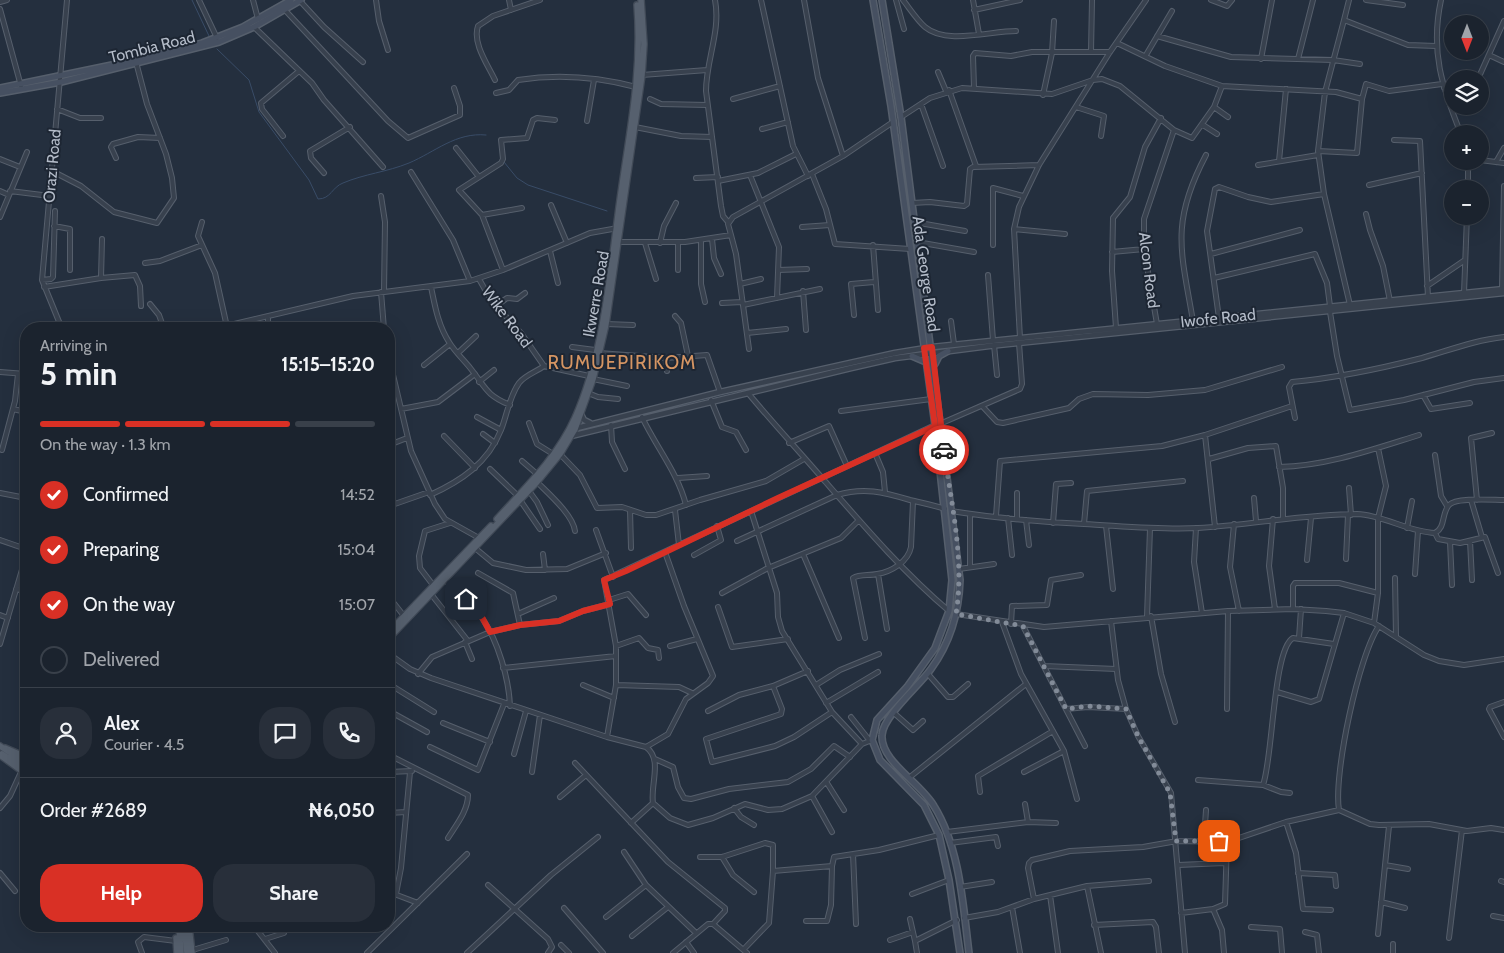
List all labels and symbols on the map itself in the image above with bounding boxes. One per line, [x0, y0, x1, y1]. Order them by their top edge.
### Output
north arrow [1444, 15, 1489, 60]
street label: Tombia Road [107, 27, 197, 67]
street label: Orazi Road [39, 128, 65, 204]
street label: Ada George Road [908, 215, 944, 333]
street label: Alcon Road [1135, 231, 1163, 309]
street label: Ikwerre Road [579, 249, 613, 339]
street label: Wike Road [478, 283, 536, 351]
street label: Iwofe Road [1179, 305, 1257, 331]
district label: RUMUEPIRIKOM [548, 351, 696, 374]
courier [919, 425, 969, 475]
pin [445, 578, 487, 620]
pin [1198, 820, 1240, 862]

